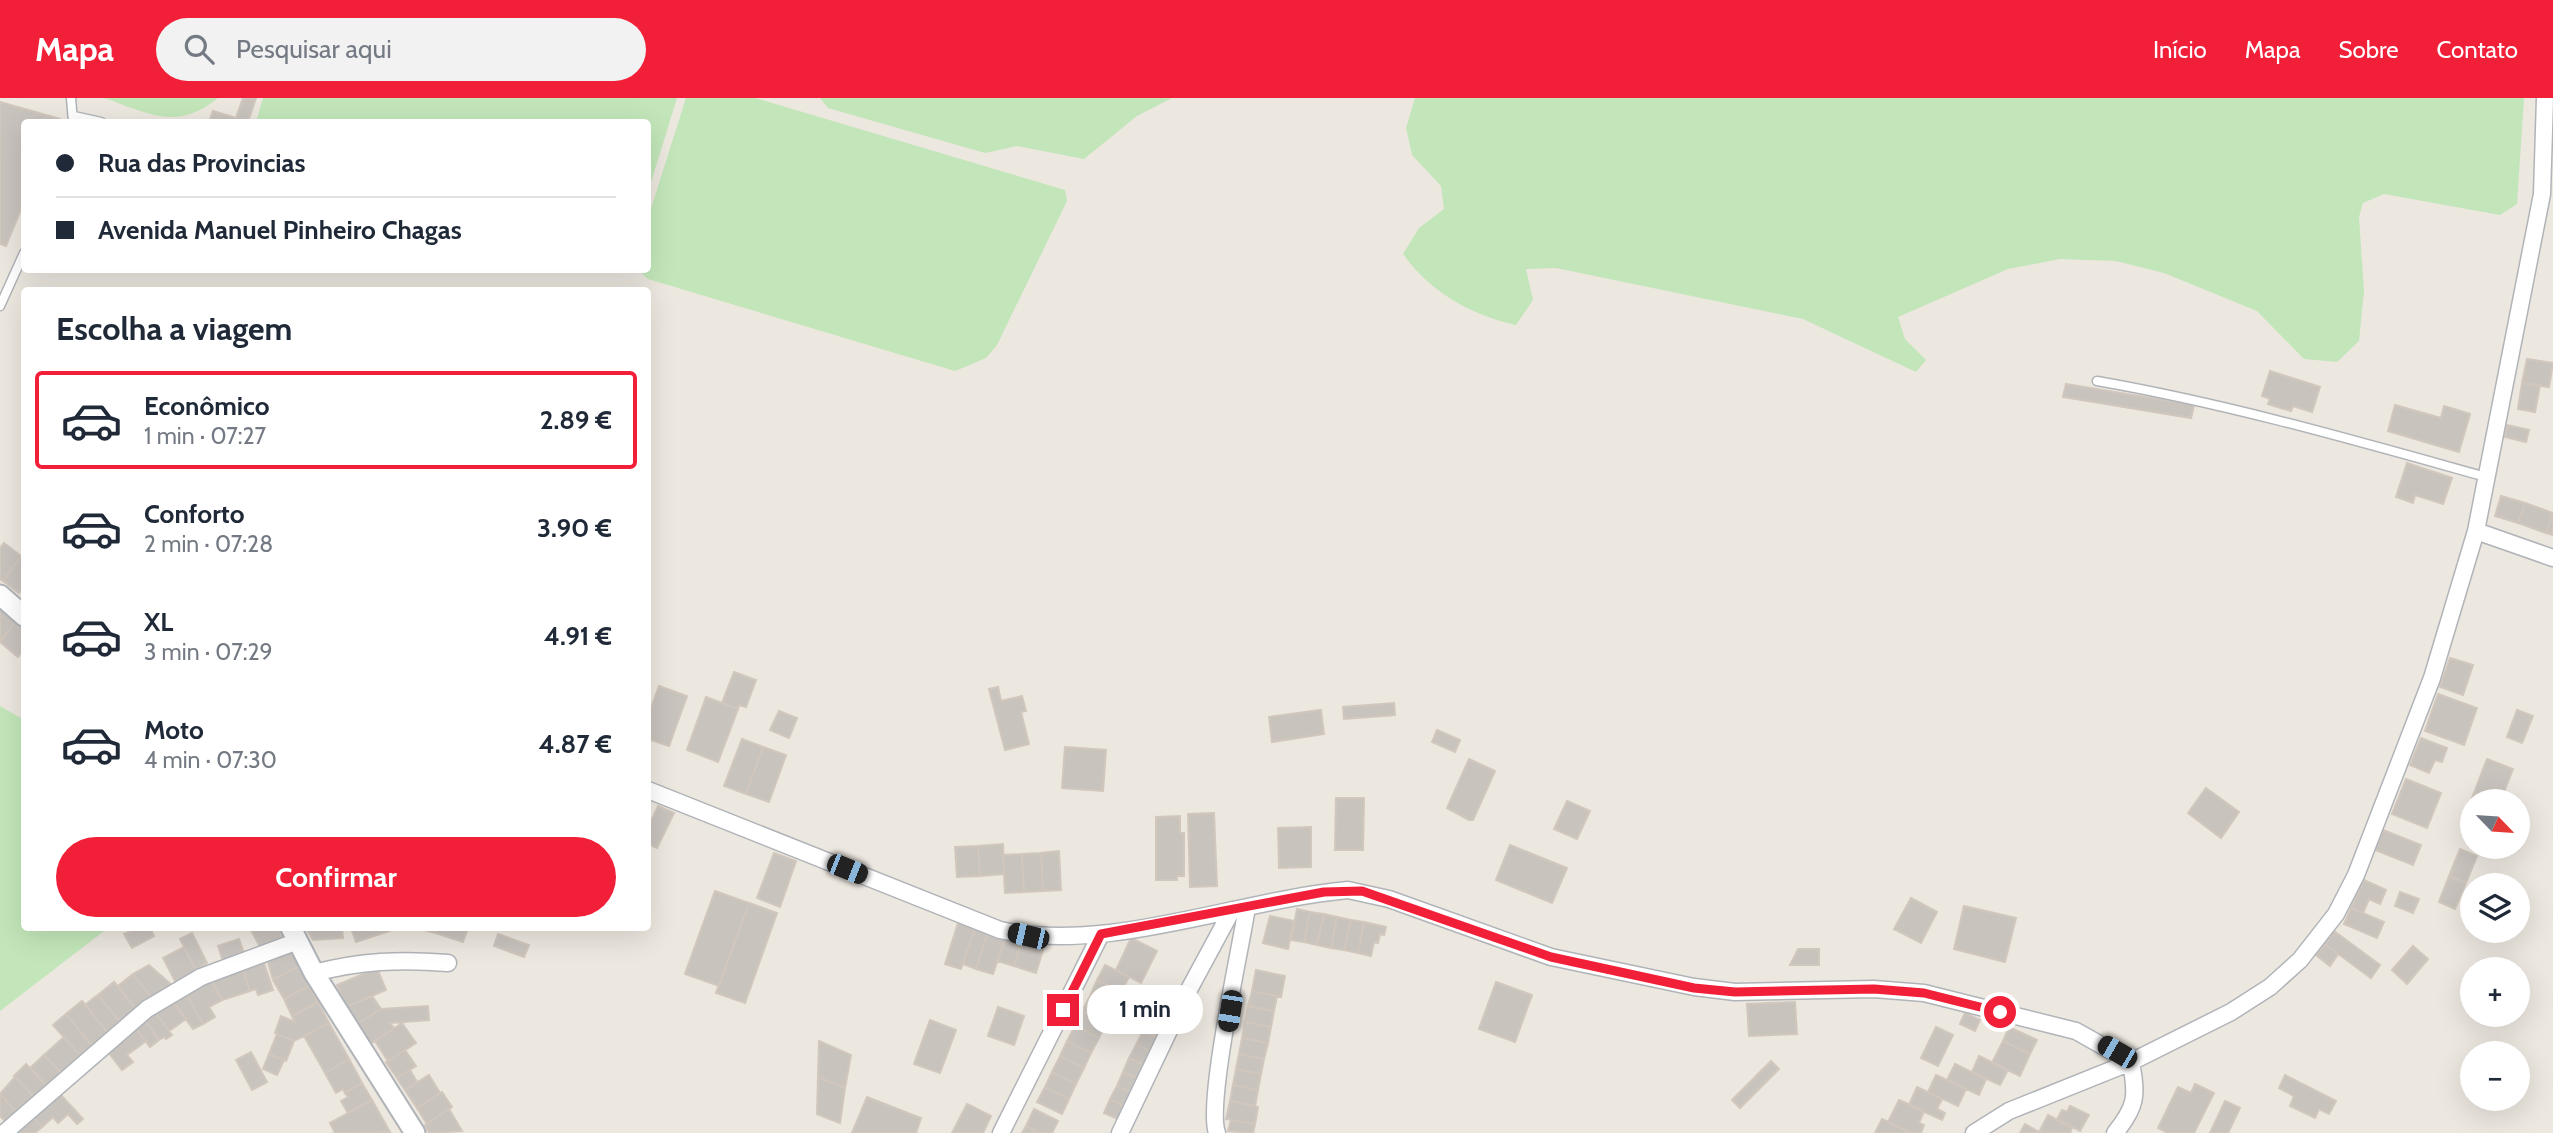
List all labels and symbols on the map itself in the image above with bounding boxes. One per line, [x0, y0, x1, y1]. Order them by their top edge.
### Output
north arrow [2460, 789, 2530, 859]
car [824, 851, 871, 887]
car [1006, 921, 1051, 951]
callout: 1 min [1088, 986, 1203, 1034]
car [1217, 989, 1244, 1033]
route end [1047, 994, 1079, 1026]
route start [1984, 996, 2016, 1028]
car [2094, 1032, 2141, 1072]

